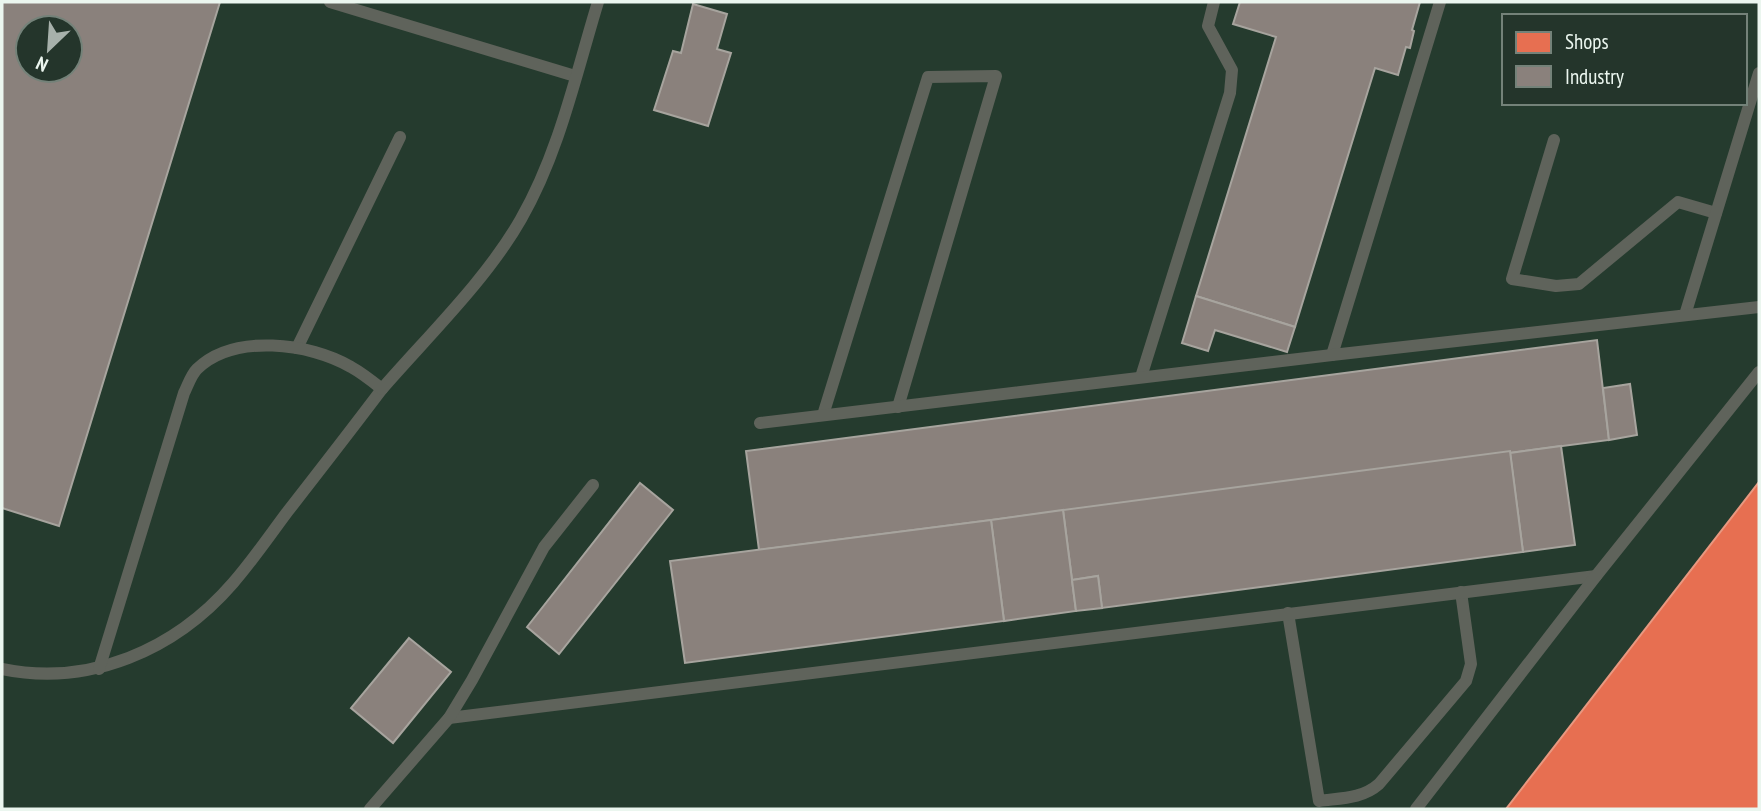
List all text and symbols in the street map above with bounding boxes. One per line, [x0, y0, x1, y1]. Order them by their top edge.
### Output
north arrow [14, 14, 84, 84]
legend [1502, 14, 1747, 105]
text: Shops [1565, 28, 1609, 55]
text: N [32, 51, 52, 77]
text: Industry [1565, 63, 1624, 90]

